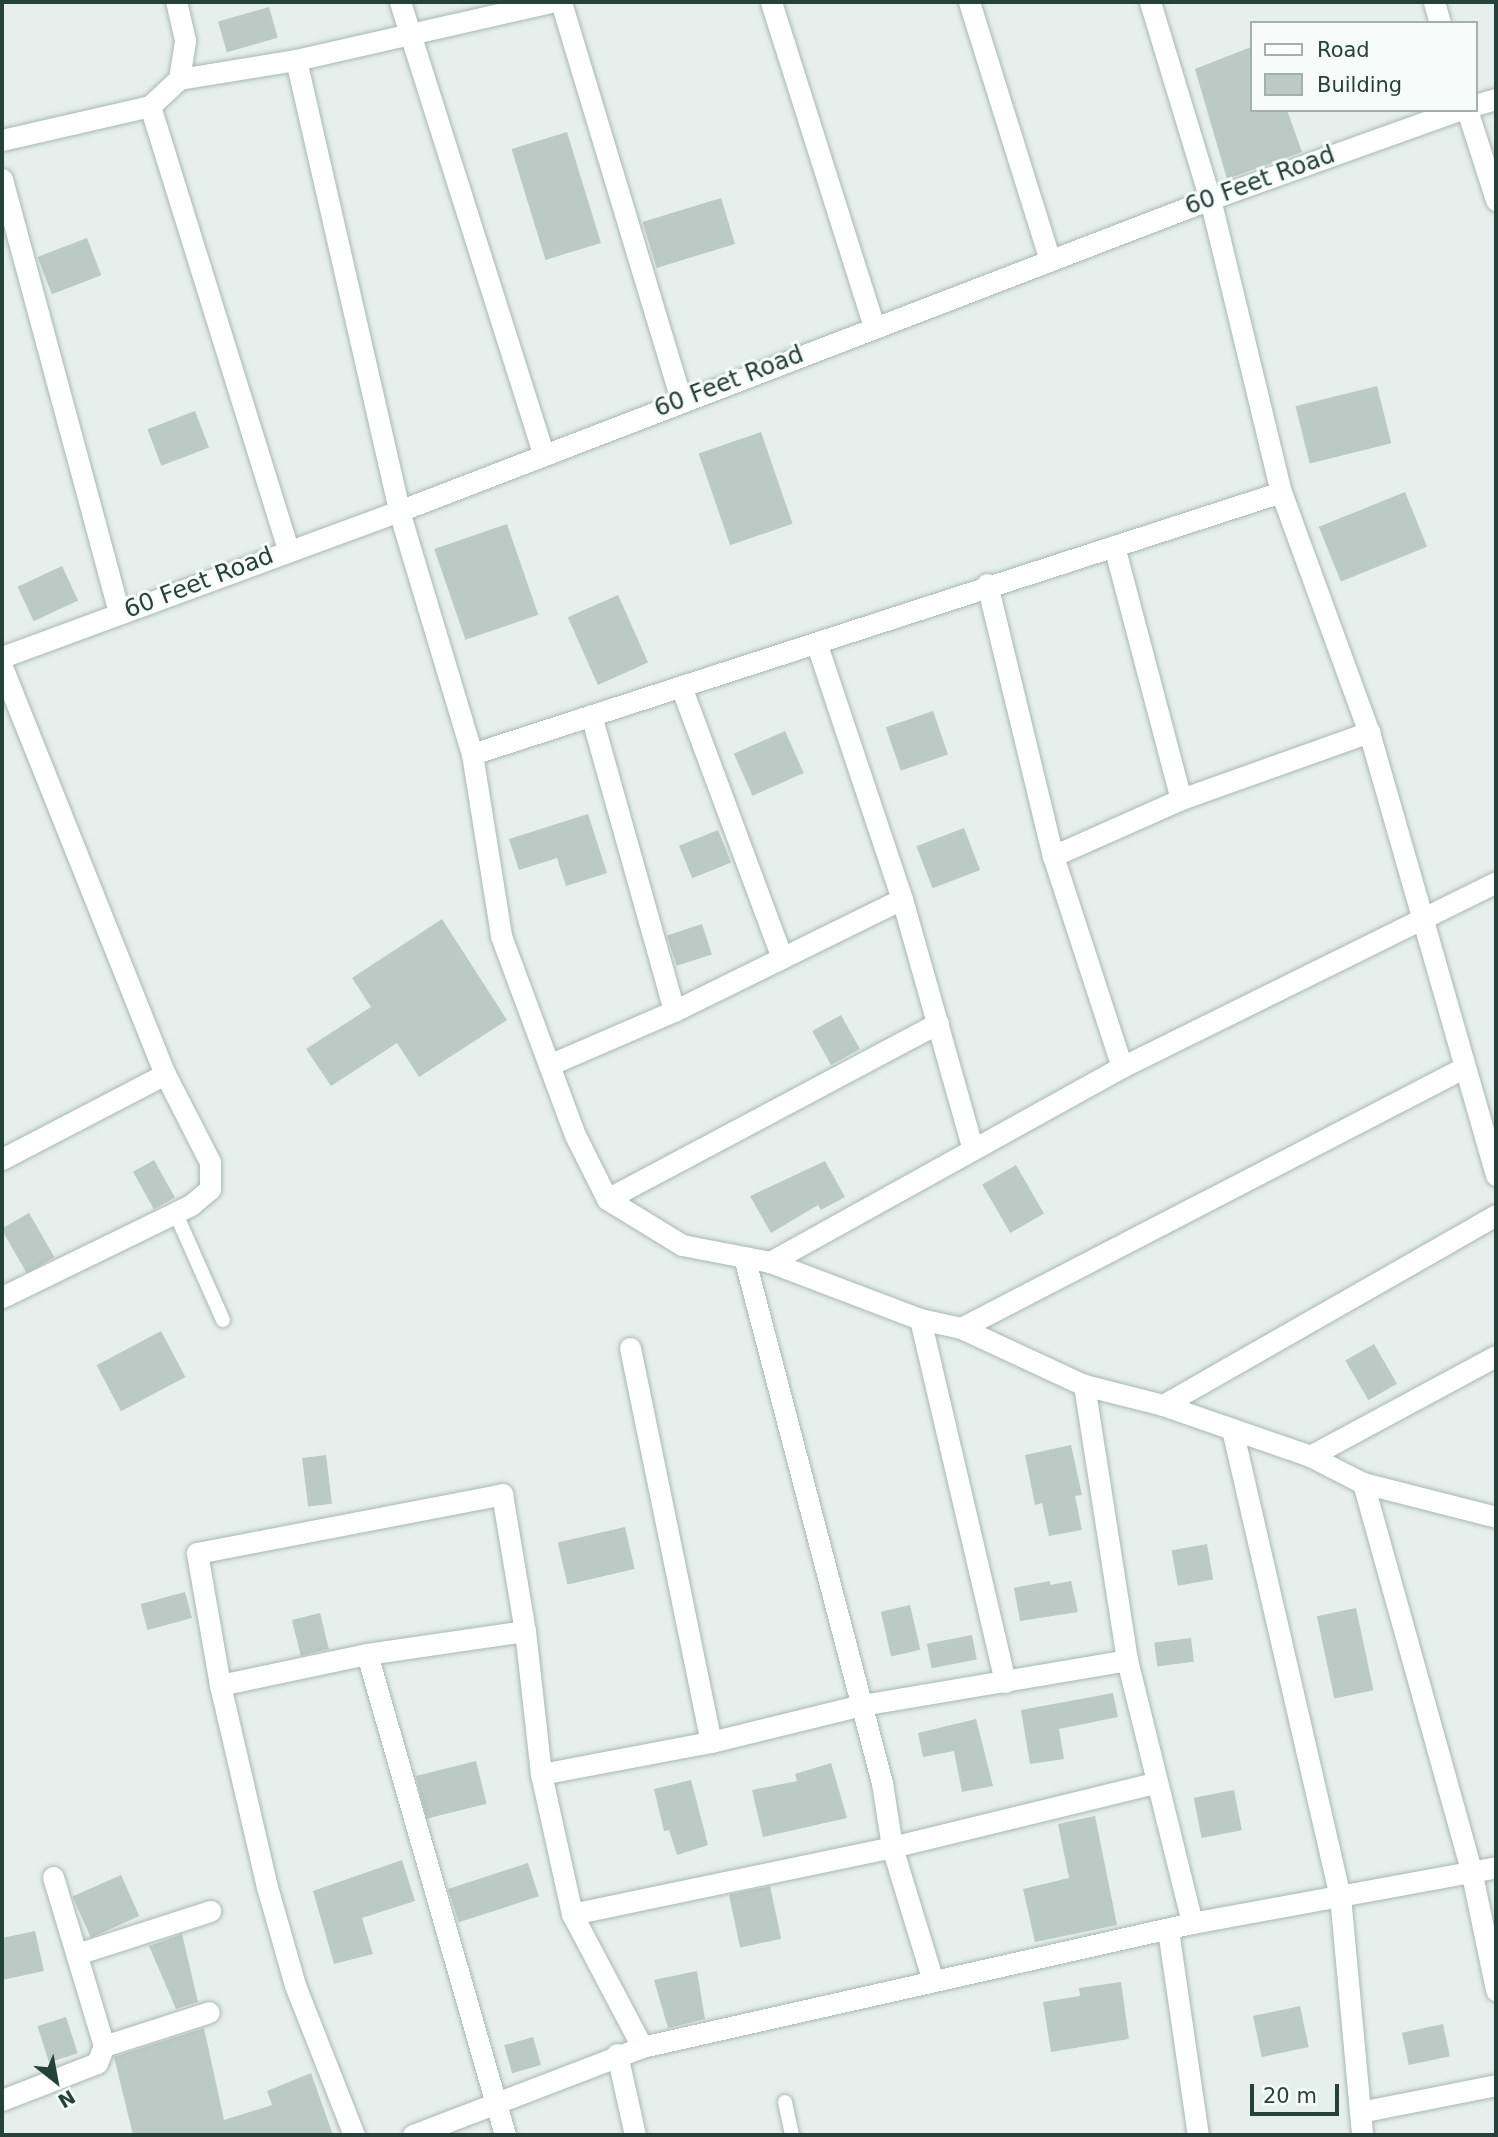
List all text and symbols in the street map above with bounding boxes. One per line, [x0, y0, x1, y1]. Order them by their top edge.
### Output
legend [1250, 21, 1477, 112]
text: Road [1317, 38, 1370, 62]
text: Building [1317, 73, 1402, 97]
street label: 60 Feet Road [1181, 141, 1339, 221]
street label: 60 Feet Road [650, 340, 808, 424]
street label: 60 Feet Road [120, 541, 278, 625]
north arrow [21, 2046, 91, 2116]
scale bar [1253, 2070, 1342, 2114]
text: 20 m [1263, 2084, 1317, 2108]
text: N [54, 2085, 79, 2113]

